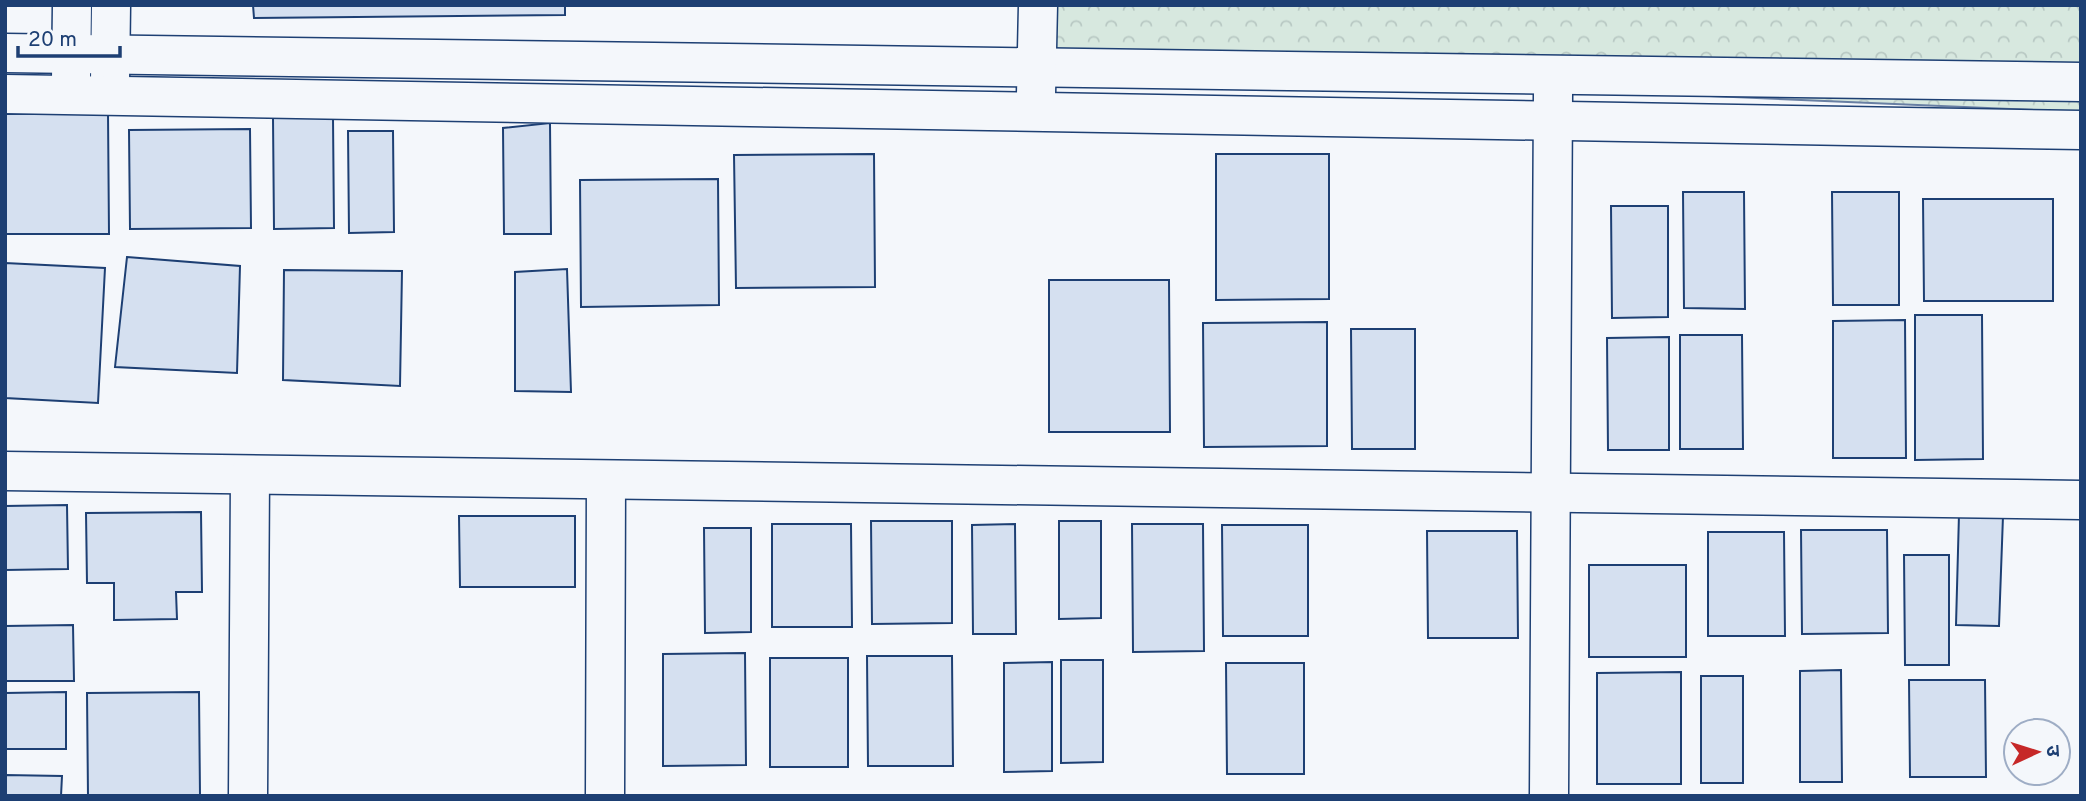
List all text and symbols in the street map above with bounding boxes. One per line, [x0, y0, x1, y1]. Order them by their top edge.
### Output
scale bar [18, 14, 119, 58]
text: 20 m [28, 27, 77, 54]
north arrow [2002, 717, 2072, 787]
text: उ [2040, 745, 2064, 758]

